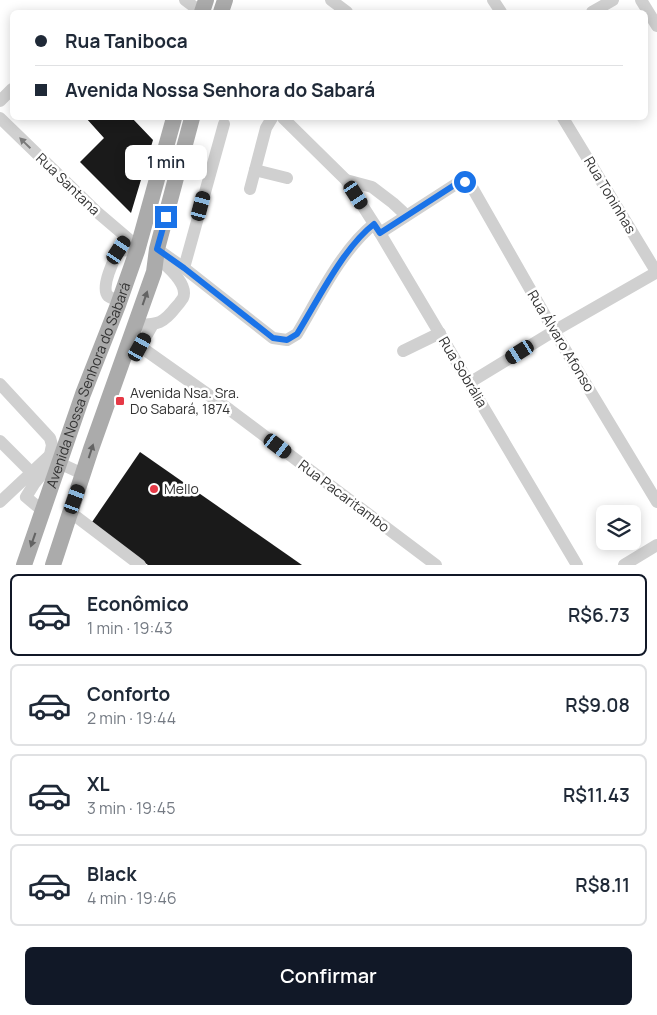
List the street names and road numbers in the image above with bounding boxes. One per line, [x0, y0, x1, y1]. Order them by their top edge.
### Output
street label: Rua Santana [32, 148, 104, 219]
street label: Rua Toninhas [580, 153, 641, 237]
street label: Avenida Nossa Senhora do Sabará [41, 279, 134, 490]
street label: Rua Álvaro Afonso [523, 286, 599, 395]
street label: Rua Sobrália [435, 333, 492, 411]
street label: Rua Pacaritambo [295, 455, 394, 536]

